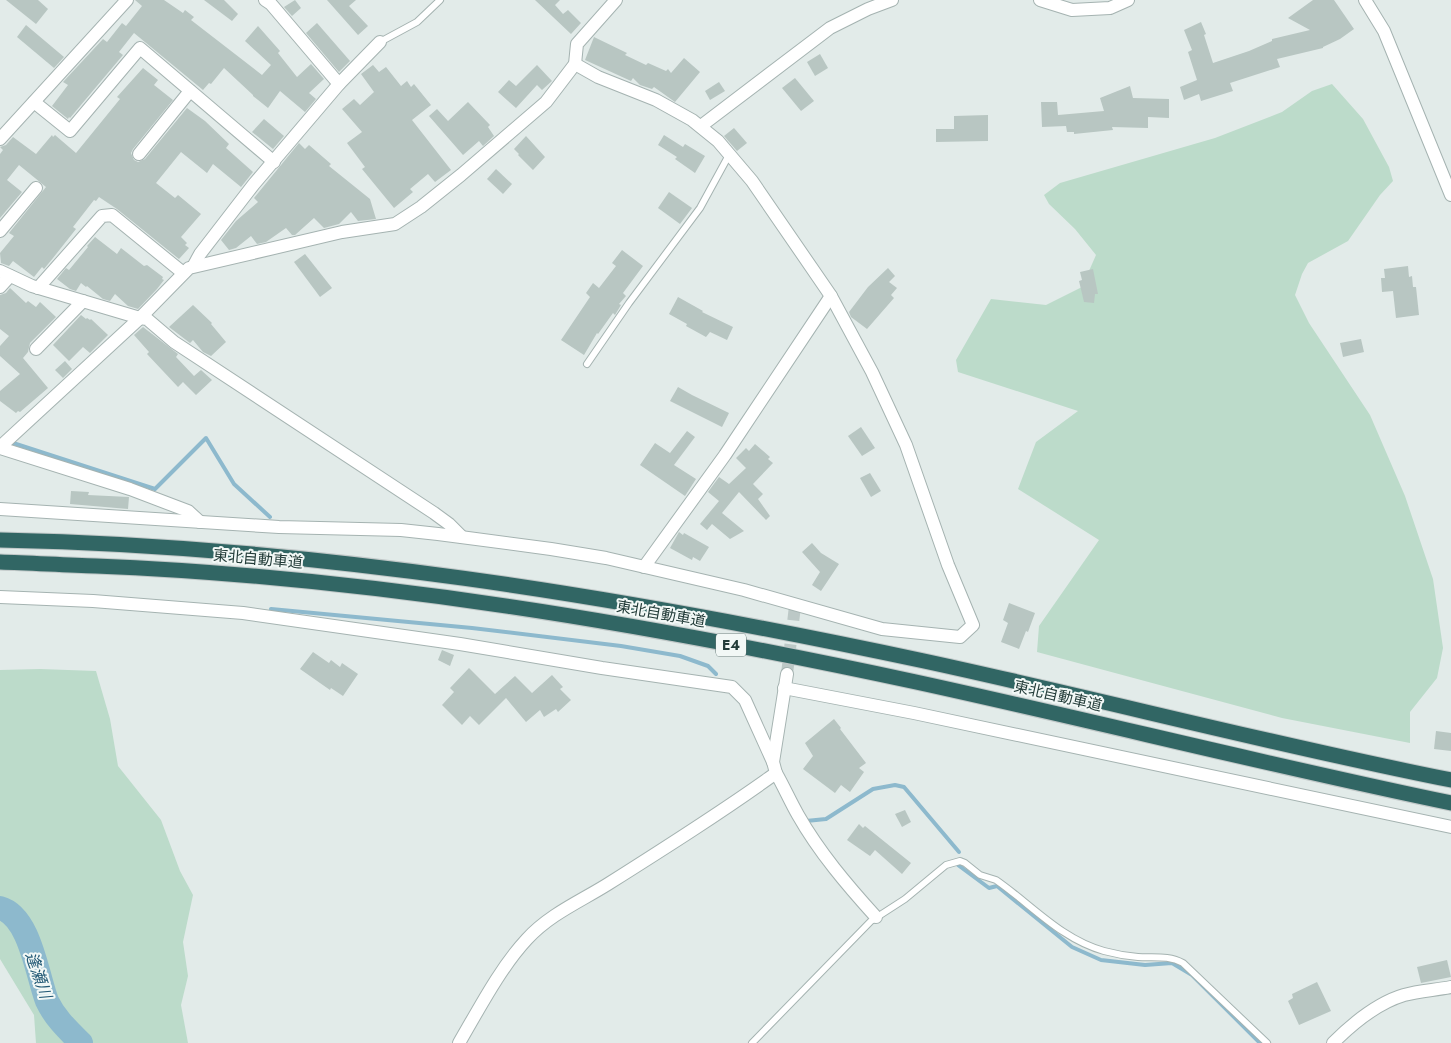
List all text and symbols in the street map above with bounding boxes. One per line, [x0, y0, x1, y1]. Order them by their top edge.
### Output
street label: 東北自動車道 [212, 544, 304, 574]
street label: 東北自動車道 [615, 595, 707, 633]
road number: E4 [716, 634, 746, 656]
street label: 東北自動車道 [1012, 675, 1104, 717]
water label: 逢瀬川 [20, 949, 58, 1003]

